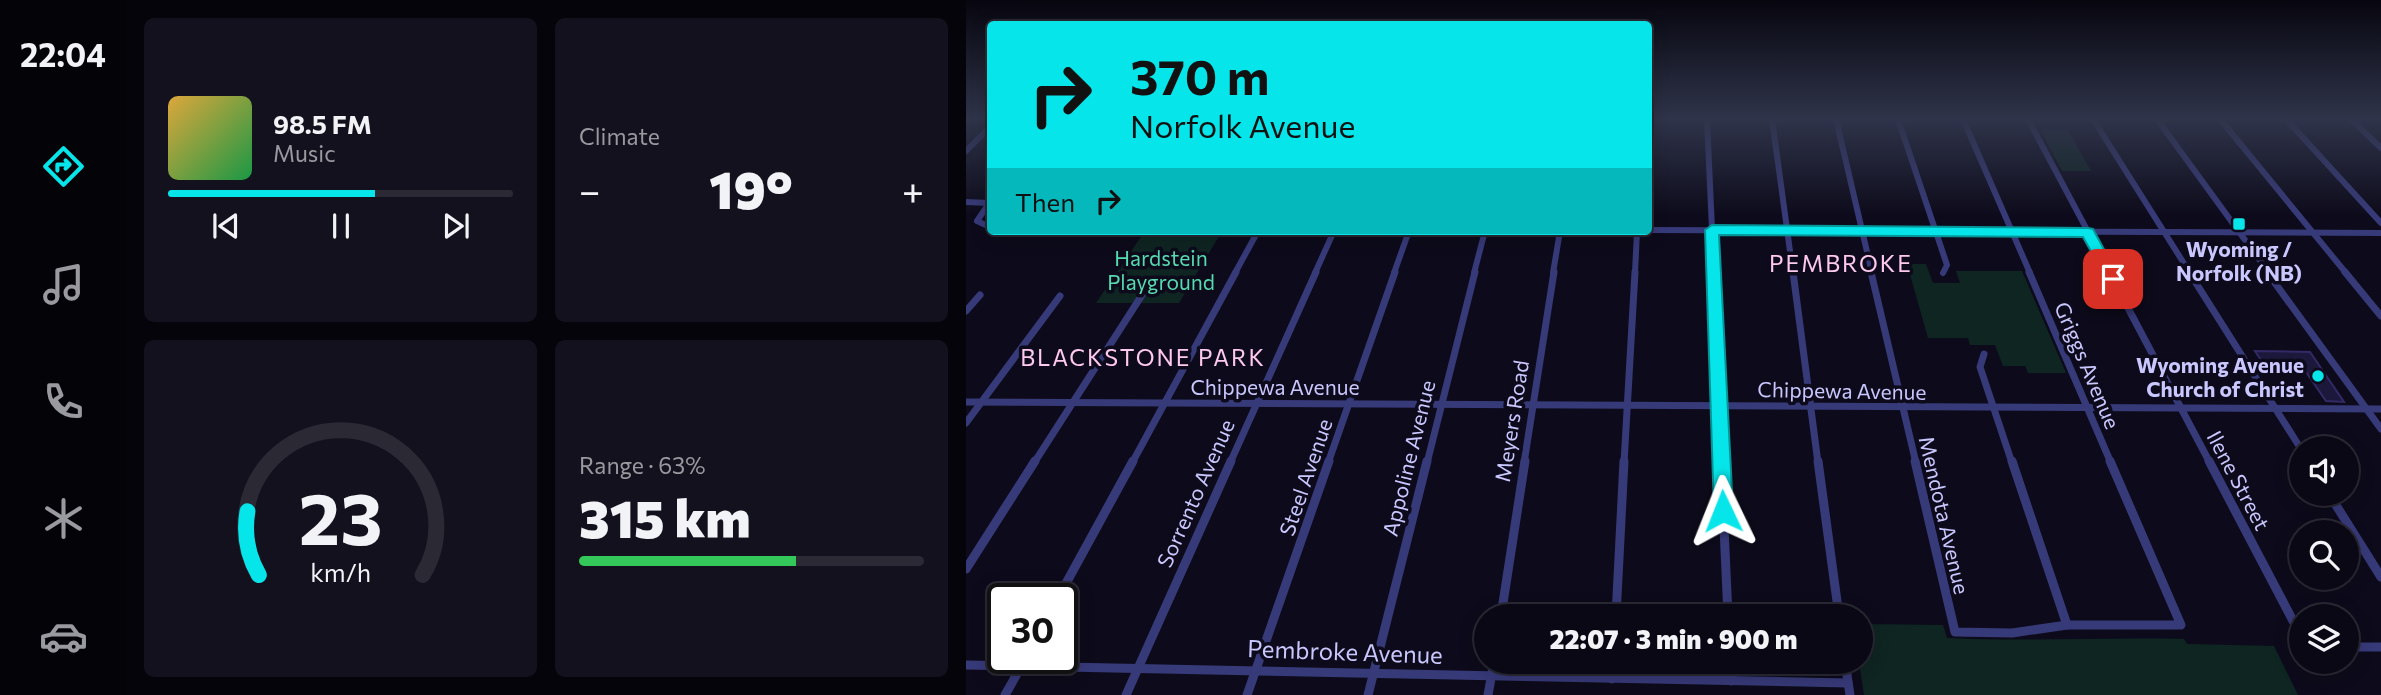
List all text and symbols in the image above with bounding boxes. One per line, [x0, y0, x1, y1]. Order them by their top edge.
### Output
text: 22:04 [20, 34, 106, 74]
text: 370 m [1130, 45, 1269, 105]
icon: right [1015, 49, 1106, 140]
text: Norfolk Avenue [1130, 105, 1355, 145]
text: 98.5 FM [273, 108, 372, 139]
text: Climate [579, 122, 660, 150]
text: Music [273, 139, 336, 167]
icon: directions [39, 142, 88, 191]
text: 19° [709, 156, 793, 220]
text: − [579, 166, 601, 213]
text: + [902, 166, 924, 213]
icon: right [1089, 182, 1127, 220]
text: Then [1015, 186, 1075, 217]
icon: previous [207, 207, 245, 245]
icon: pause [322, 207, 360, 245]
icon: next [437, 207, 475, 245]
marker: Wyoming / Norfolk (NB) [2231, 216, 2247, 232]
place label: Wyoming / Norfolk (NB) [2176, 236, 2302, 285]
park label: Hardstein Playground [1107, 245, 1215, 294]
district label: PEMBROKE [1769, 249, 1913, 277]
pin [2083, 249, 2143, 309]
icon: music [39, 260, 88, 309]
icon: arrive [2094, 260, 2132, 298]
street label: Griggs Avenue [2050, 298, 2126, 432]
district label: BLACKSTONE PARK [1020, 343, 1266, 371]
place label: Wyoming Avenue Church of Christ [2136, 352, 2304, 401]
street label: Meyers Road [1489, 358, 1533, 484]
marker: Wyoming Avenue Church of Christ [2310, 368, 2326, 384]
street label: Chippewa Avenue [1190, 374, 1360, 399]
street label: Chippewa Avenue [1757, 376, 1927, 404]
icon: phone [39, 377, 88, 426]
street label: Appoline Avenue [1377, 377, 1439, 539]
street label: Sorrento Avenue [1151, 415, 1239, 571]
street label: Steel Avenue [1273, 415, 1337, 539]
street label: Ilene Street [2202, 426, 2276, 534]
street label: Mendota Avenue [1915, 434, 1975, 596]
map controls [2289, 436, 2359, 674]
button: sound [2289, 436, 2359, 506]
text: Range · 63% [579, 451, 705, 479]
text: 23 [299, 471, 382, 560]
position arrow [1686, 474, 1760, 548]
text: 315 km [579, 485, 751, 549]
icon: climate [39, 494, 88, 543]
button: search [2289, 520, 2359, 590]
text: km/h [310, 556, 371, 586]
speed limit sign: 30 [987, 583, 1078, 674]
button: layers [2289, 604, 2359, 674]
icon: car [39, 612, 88, 661]
text: 22:07 · 3 min · 900 m [1550, 623, 1797, 654]
street label: Pembroke Avenue [1247, 633, 1443, 669]

